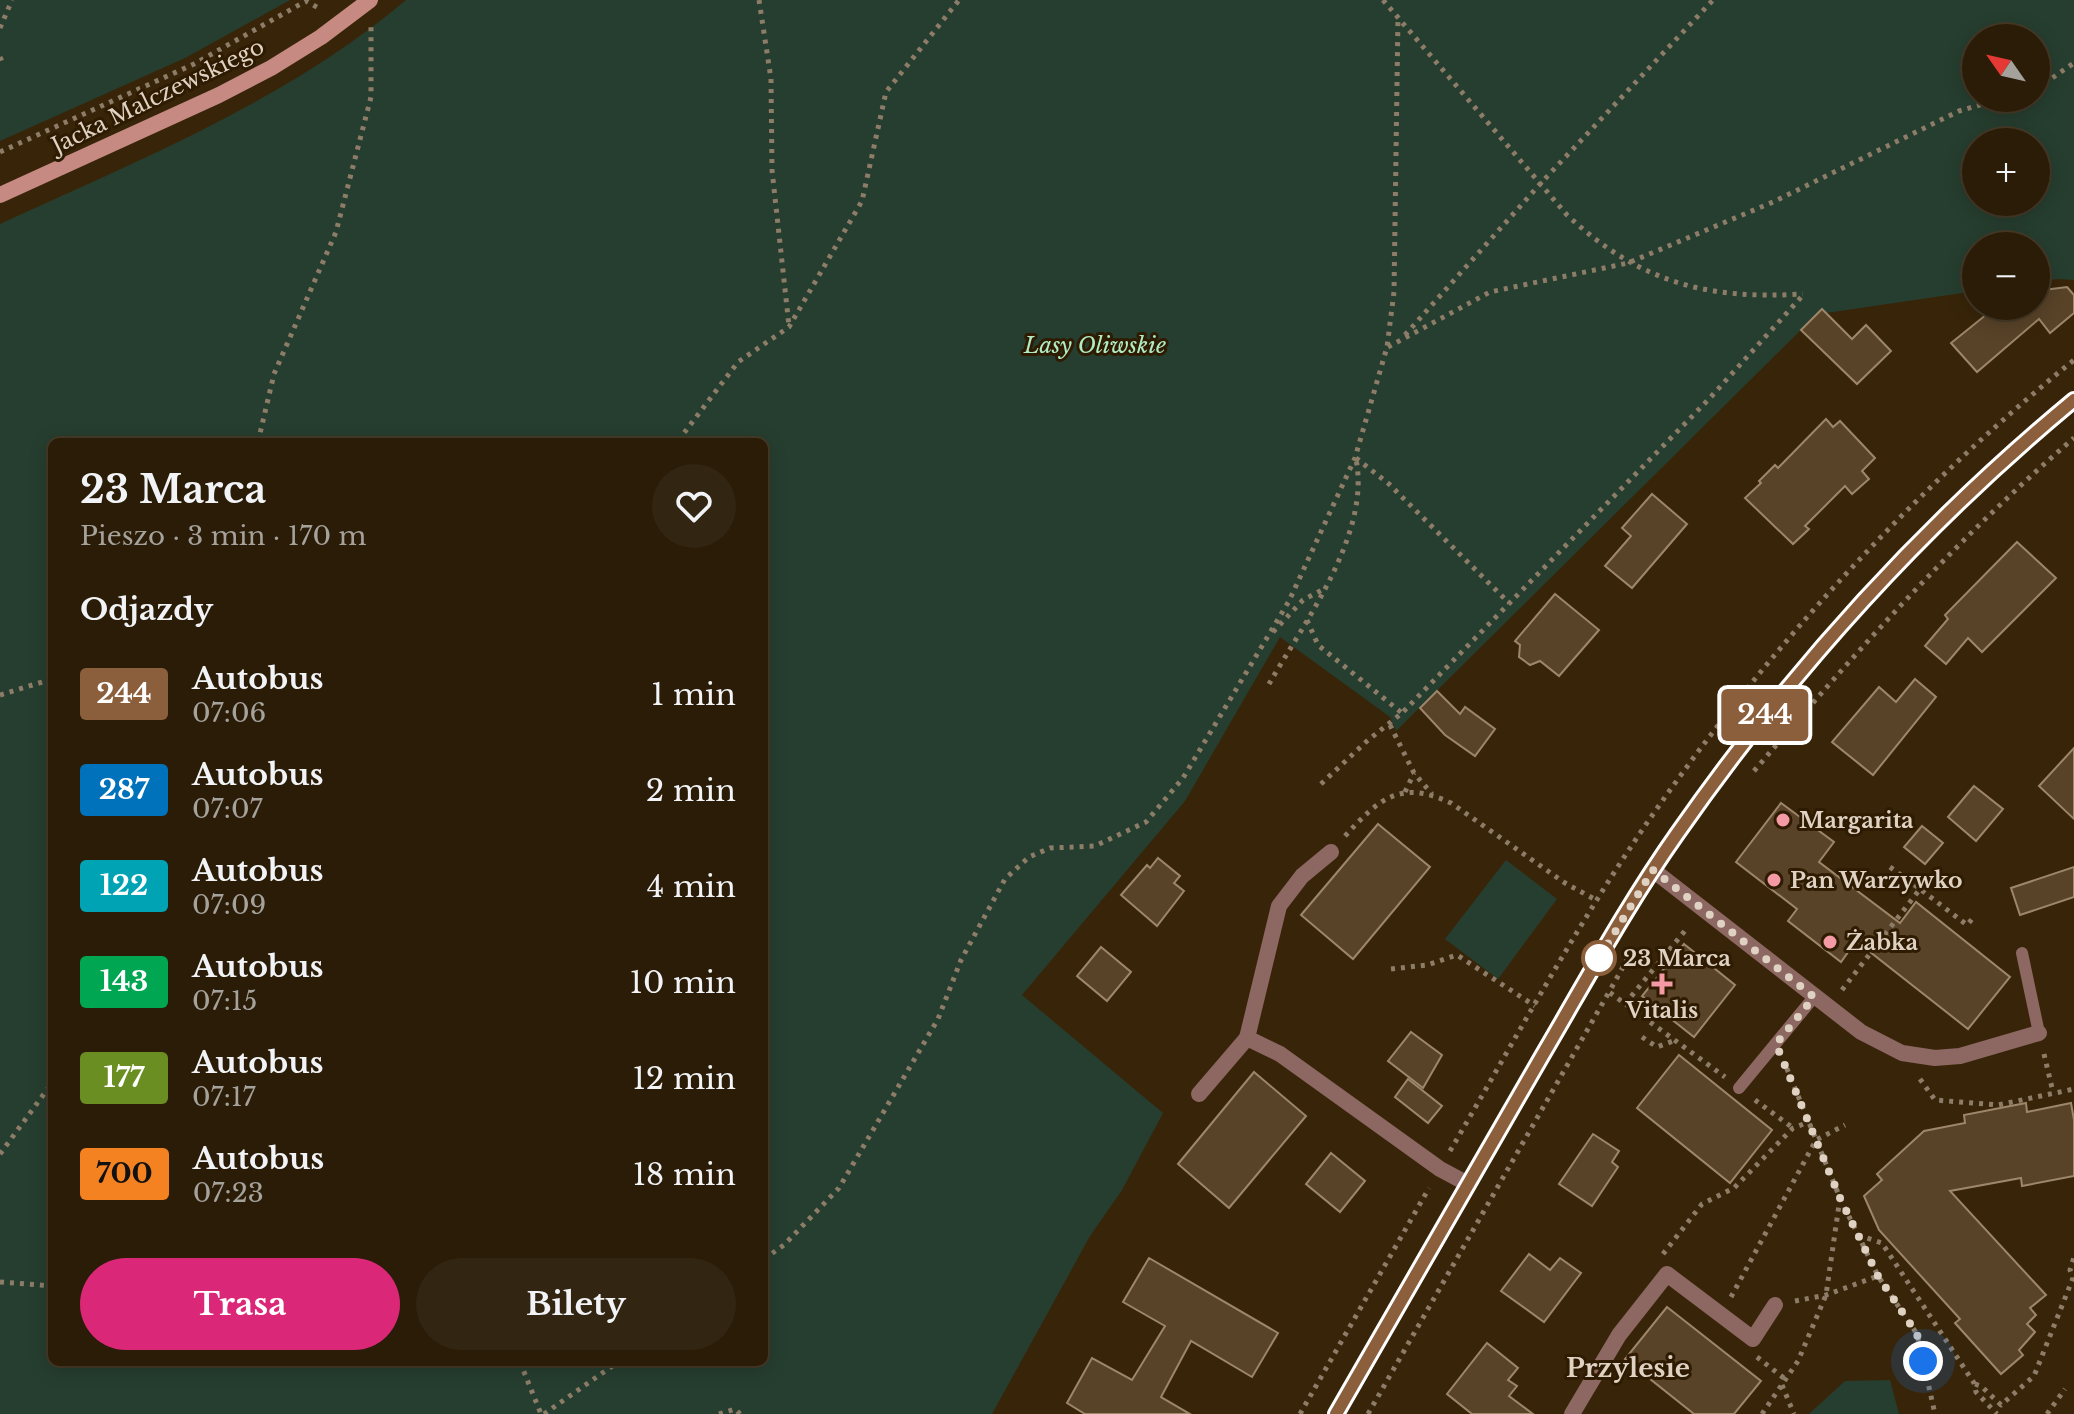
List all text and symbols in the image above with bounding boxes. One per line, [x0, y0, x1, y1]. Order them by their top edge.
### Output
north arrow [1962, 24, 2050, 112]
map controls [1962, 24, 2050, 320]
street label: Jacka Malczewskiego [45, 33, 269, 161]
button: + [1962, 128, 2050, 216]
button: − [1962, 232, 2050, 320]
park label: Lasy Oliwskie [1023, 332, 1166, 359]
button: heart [652, 464, 736, 548]
text: 23 Marca [80, 466, 266, 513]
text: Pieszo · 3 min · 170 m [80, 520, 366, 552]
text: Odjazdy [80, 591, 213, 628]
text: Autobus [192, 660, 324, 697]
text: 244 [96, 676, 152, 711]
text: 1 min [651, 676, 736, 713]
line badge: 244 [1719, 689, 1811, 741]
text: 07:06 [192, 697, 266, 729]
text: 244 [1737, 697, 1793, 732]
text: Autobus [192, 756, 324, 793]
text: 287 [99, 772, 149, 807]
text: 2 min [646, 772, 736, 809]
text: 07:07 [192, 793, 263, 825]
place label: Margarita [1799, 807, 1914, 834]
marker: Margarita [1774, 811, 1792, 829]
text: Autobus [192, 852, 324, 889]
place label: Pan Warzywko [1790, 867, 1963, 894]
text: 122 [100, 868, 148, 903]
text: 4 min [647, 868, 736, 905]
marker: Pan Warzywko [1765, 871, 1783, 889]
text: 07:09 [192, 889, 266, 921]
place label: Żabka [1846, 929, 1919, 956]
marker: Żabka [1821, 933, 1839, 951]
marker: 23 Marca [1582, 941, 1616, 975]
place label: 23 Marca [1623, 945, 1731, 972]
text: Autobus [192, 948, 324, 985]
text: 143 [100, 964, 148, 999]
text: 10 min [630, 964, 736, 1001]
marker: Vitalis [1653, 975, 1671, 993]
text: 07:15 [192, 985, 257, 1017]
place label: Vitalis [1625, 997, 1698, 1024]
text: Autobus [192, 1044, 324, 1081]
text: 177 [103, 1060, 145, 1095]
text: 12 min [632, 1060, 736, 1097]
text: 07:17 [192, 1081, 256, 1113]
text: Autobus [193, 1140, 324, 1177]
text: 700 [96, 1156, 153, 1191]
text: 18 min [633, 1156, 736, 1193]
text: 07:23 [193, 1177, 264, 1209]
button: Trasa [80, 1258, 400, 1350]
button: Bilety [416, 1258, 736, 1350]
your location [1903, 1341, 1943, 1381]
district label: Przylesie [1566, 1352, 1690, 1384]

